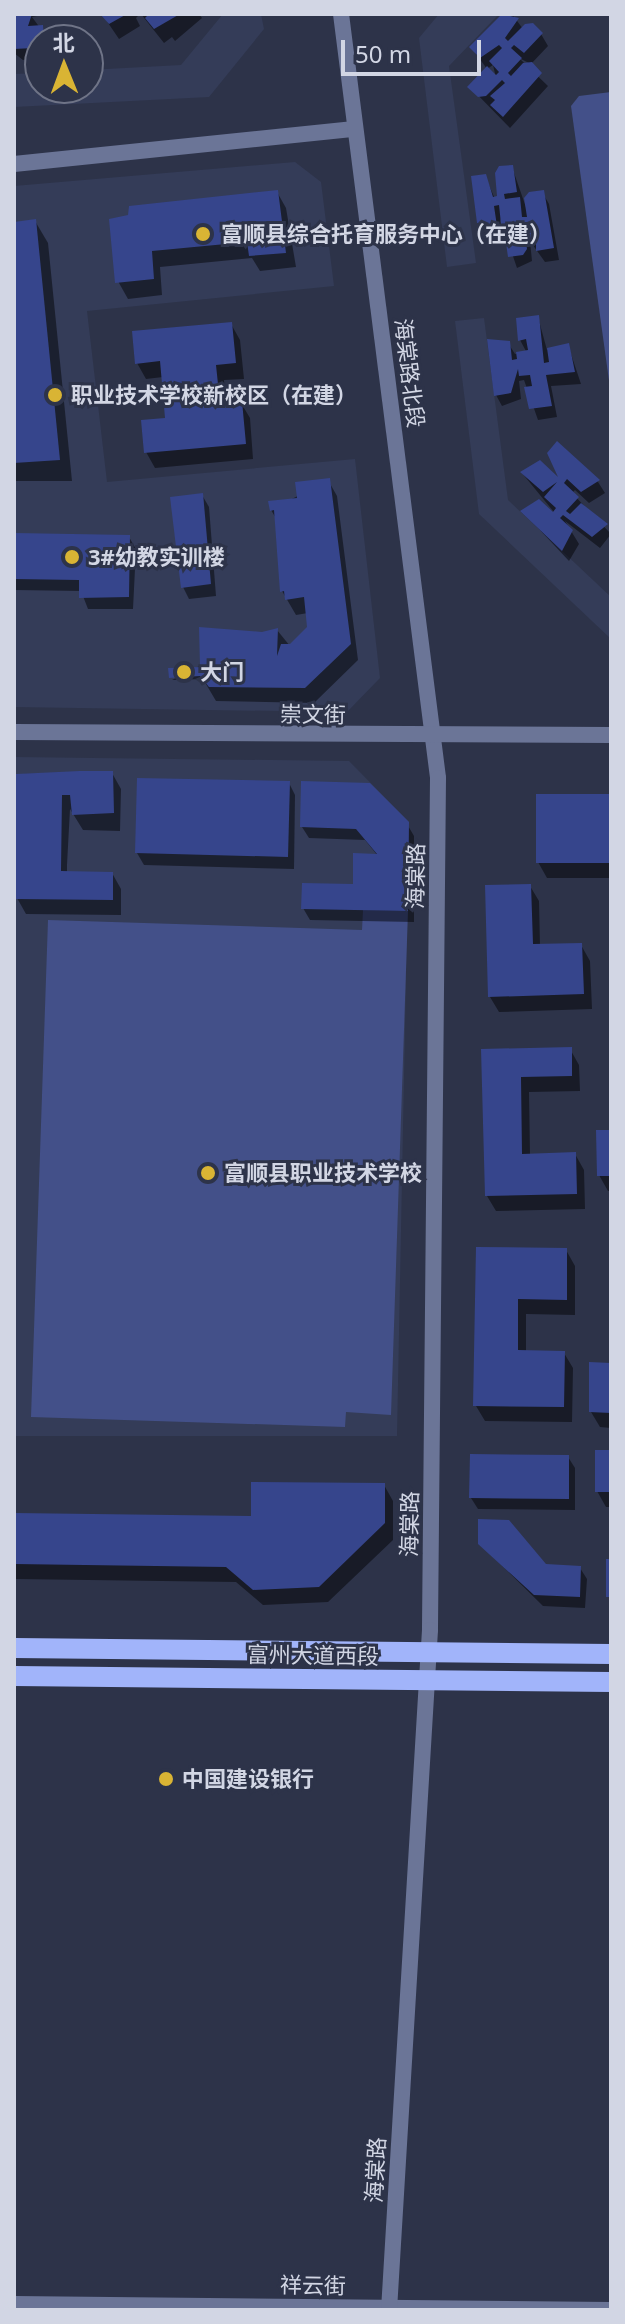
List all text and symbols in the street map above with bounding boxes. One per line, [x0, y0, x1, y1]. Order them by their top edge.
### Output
north arrow [24, 24, 104, 104]
scale bar [345, 24, 485, 74]
text: 北 [52, 27, 75, 57]
text: 50 m [355, 37, 411, 70]
place label: 富顺县综合托育服务中心（在建） [221, 221, 551, 247]
marker: 富顺县综合托育服务中心（在建） [192, 223, 214, 245]
street label: 海棠路北段 [390, 317, 430, 429]
place label: 职业技术学校新校区（在建） [71, 382, 357, 408]
marker: 职业技术学校新校区（在建） [46, 386, 64, 404]
place label: 3#幼教实训楼 [88, 544, 225, 570]
marker: 3#幼教实训楼 [63, 548, 81, 566]
place label: 大门 [200, 659, 244, 685]
marker: 大门 [175, 663, 193, 681]
street label: 崇文街 [280, 700, 346, 728]
street label: 海棠路 [401, 843, 429, 909]
place label: 富顺县职业技术学校 [224, 1160, 422, 1186]
marker: 富顺县职业技术学校 [199, 1164, 217, 1182]
street label: 海棠路 [395, 1491, 423, 1557]
street label: 富州大道西段 [247, 1641, 379, 1669]
place label: 中国建设银行 [182, 1766, 314, 1792]
marker: 中国建设银行 [157, 1770, 175, 1788]
street label: 海棠路 [360, 2136, 390, 2204]
street label: 祥云街 [280, 2271, 346, 2299]

